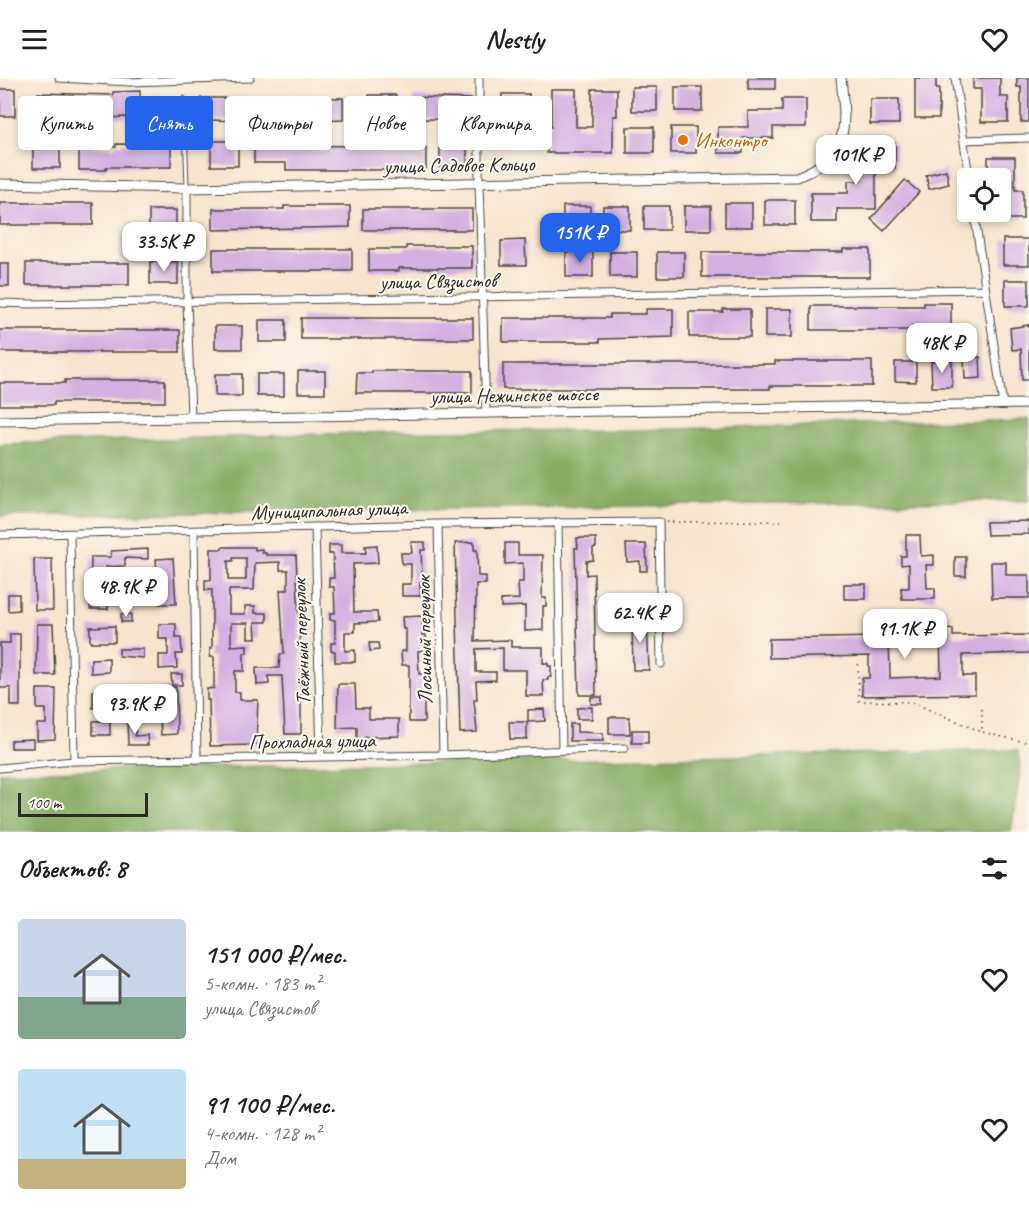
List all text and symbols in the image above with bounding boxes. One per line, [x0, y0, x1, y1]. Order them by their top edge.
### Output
text: Nestly [485, 22, 544, 56]
icon: menu [18, 23, 51, 56]
icon: heart [978, 23, 1011, 56]
chip: Купить [18, 96, 113, 150]
chip: Снять [125, 96, 213, 150]
chip: Фильтры [225, 96, 332, 150]
chip: Новое [344, 96, 426, 150]
chip: Квартира [438, 96, 552, 150]
place label: Инконтро [695, 127, 769, 153]
marker: Инконтро [676, 133, 690, 147]
pin: 101K ₽ [807, 135, 905, 186]
text: 101K ₽ [830, 142, 882, 167]
street label: улица Садовое Кольцо [381, 151, 536, 179]
map controls [957, 168, 1011, 222]
button: locate [957, 168, 1011, 222]
pin: 151K ₽ [531, 213, 629, 264]
text: 151K ₽ [554, 220, 606, 245]
pin: 33.5K ₽ [109, 222, 219, 273]
text: 33.5K ₽ [136, 229, 192, 254]
street label: улица Связистов [377, 267, 501, 296]
pin: 48K ₽ [900, 323, 984, 374]
text: 48K ₽ [920, 330, 964, 355]
street label: улица Нежинское шоссе [428, 381, 599, 409]
street label: Муниципальная улица [251, 494, 410, 526]
pin: 48.9K ₽ [71, 567, 181, 618]
street label: Лосиный переулок [410, 573, 438, 704]
text: 48.9K ₽ [98, 574, 154, 599]
street label: Таёжный переулок [286, 576, 316, 706]
pin: 62.4K ₽ [585, 593, 695, 644]
text: 62.4K ₽ [612, 600, 668, 625]
pin: 91.1K ₽ [850, 609, 960, 660]
text: 91.1K ₽ [877, 616, 933, 641]
pin: 93.9K ₽ [80, 684, 190, 735]
text: 93.9K ₽ [107, 691, 163, 716]
street label: Прохладная улица [248, 727, 377, 755]
scale bar [18, 790, 148, 818]
text: 100 m [27, 793, 61, 813]
text: Объектов: 8 [18, 852, 127, 885]
icon: filters [978, 852, 1011, 885]
text: 151 000 ₽/мес. [204, 938, 346, 971]
icon: home [66, 943, 138, 1015]
icon: heart [978, 963, 1011, 996]
text: 5-комн. · 183 m² [204, 971, 321, 996]
text: улица Связистов [204, 996, 315, 1021]
text: 91 100 ₽/мес. [204, 1088, 335, 1121]
icon: home [66, 1093, 138, 1165]
icon: heart [978, 1113, 1011, 1146]
text: 4-комн. · 128 m² [204, 1121, 321, 1146]
text: Дом [204, 1146, 236, 1171]

